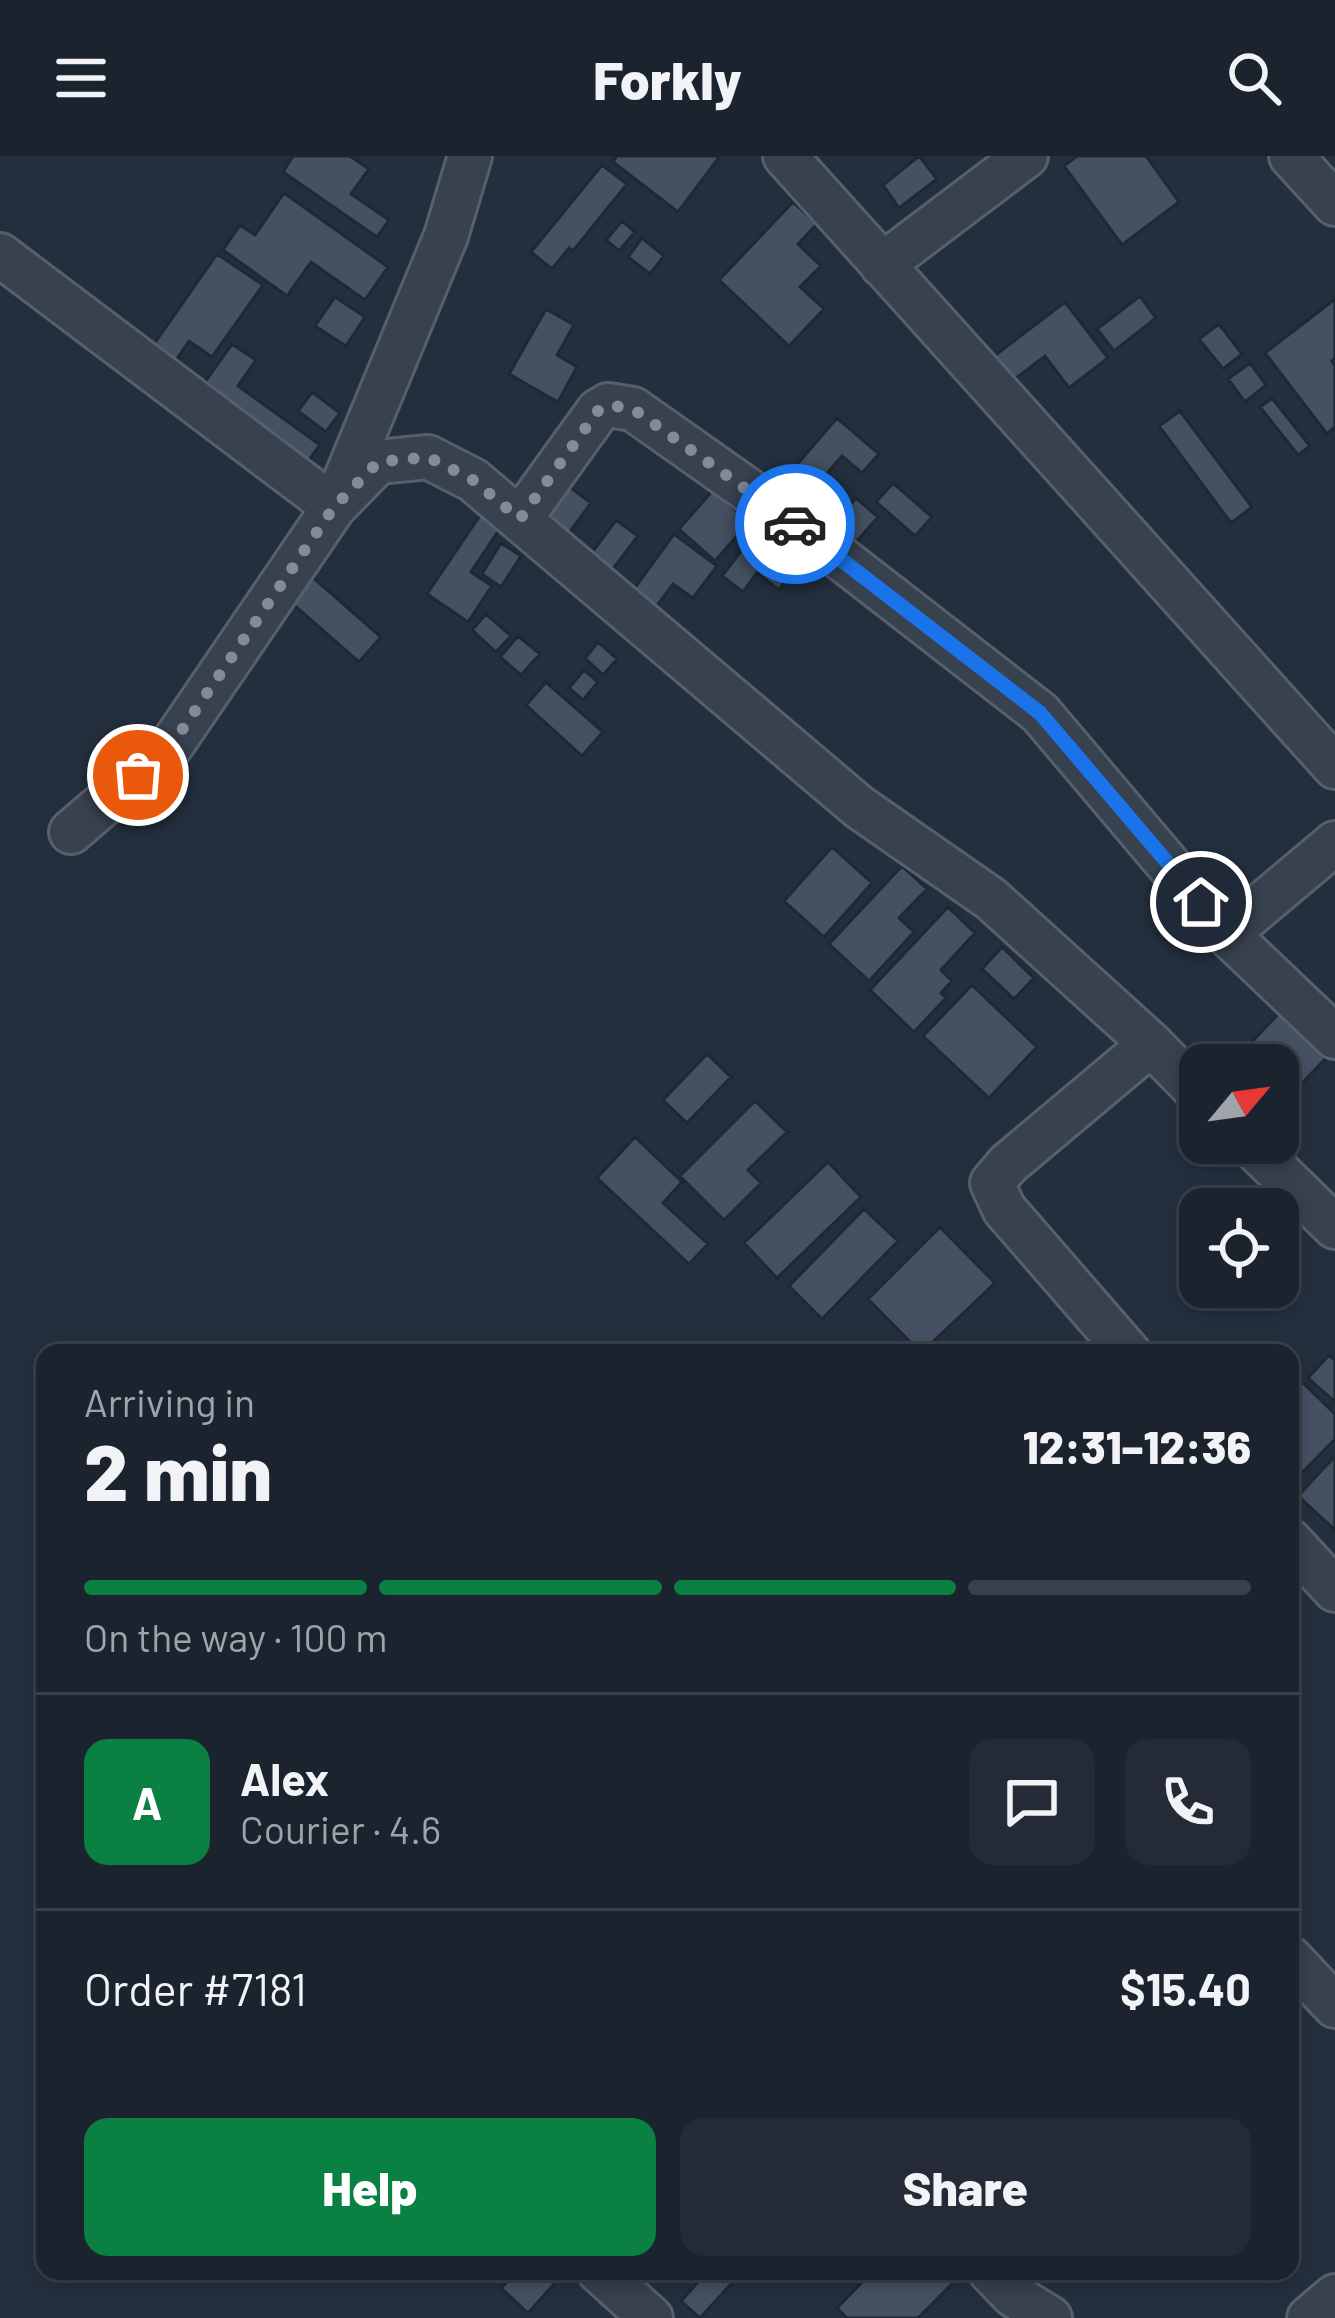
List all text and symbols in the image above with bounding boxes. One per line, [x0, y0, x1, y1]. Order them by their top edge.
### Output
icon: menu [48, 45, 114, 111]
icon: search [1221, 45, 1287, 111]
text: Forkly [593, 46, 742, 111]
courier [735, 464, 855, 584]
icon: car [762, 491, 828, 557]
pin [87, 724, 189, 826]
icon: bag [105, 742, 171, 808]
pin [1150, 851, 1252, 953]
icon: home [1168, 869, 1234, 935]
north arrow [1179, 1044, 1299, 1164]
map controls [1179, 1044, 1299, 1308]
button: locate [1179, 1188, 1299, 1308]
text: Arriving in [84, 1378, 255, 1425]
text: 12:31–12:36 [1023, 1419, 1251, 1473]
text: 2 min [84, 1423, 272, 1517]
text: On the way · 100 m [84, 1613, 388, 1660]
button: chat [969, 1739, 1095, 1865]
button: phone [1125, 1739, 1251, 1865]
text: Alex [240, 1751, 329, 1805]
text: A [132, 1775, 162, 1829]
text: Courier · 4.6 [240, 1805, 441, 1852]
text: Order #7181 [84, 1961, 307, 2015]
text: $15.40 [1120, 1961, 1251, 2015]
button: Help [84, 2118, 656, 2256]
button: Share [680, 2118, 1251, 2256]

